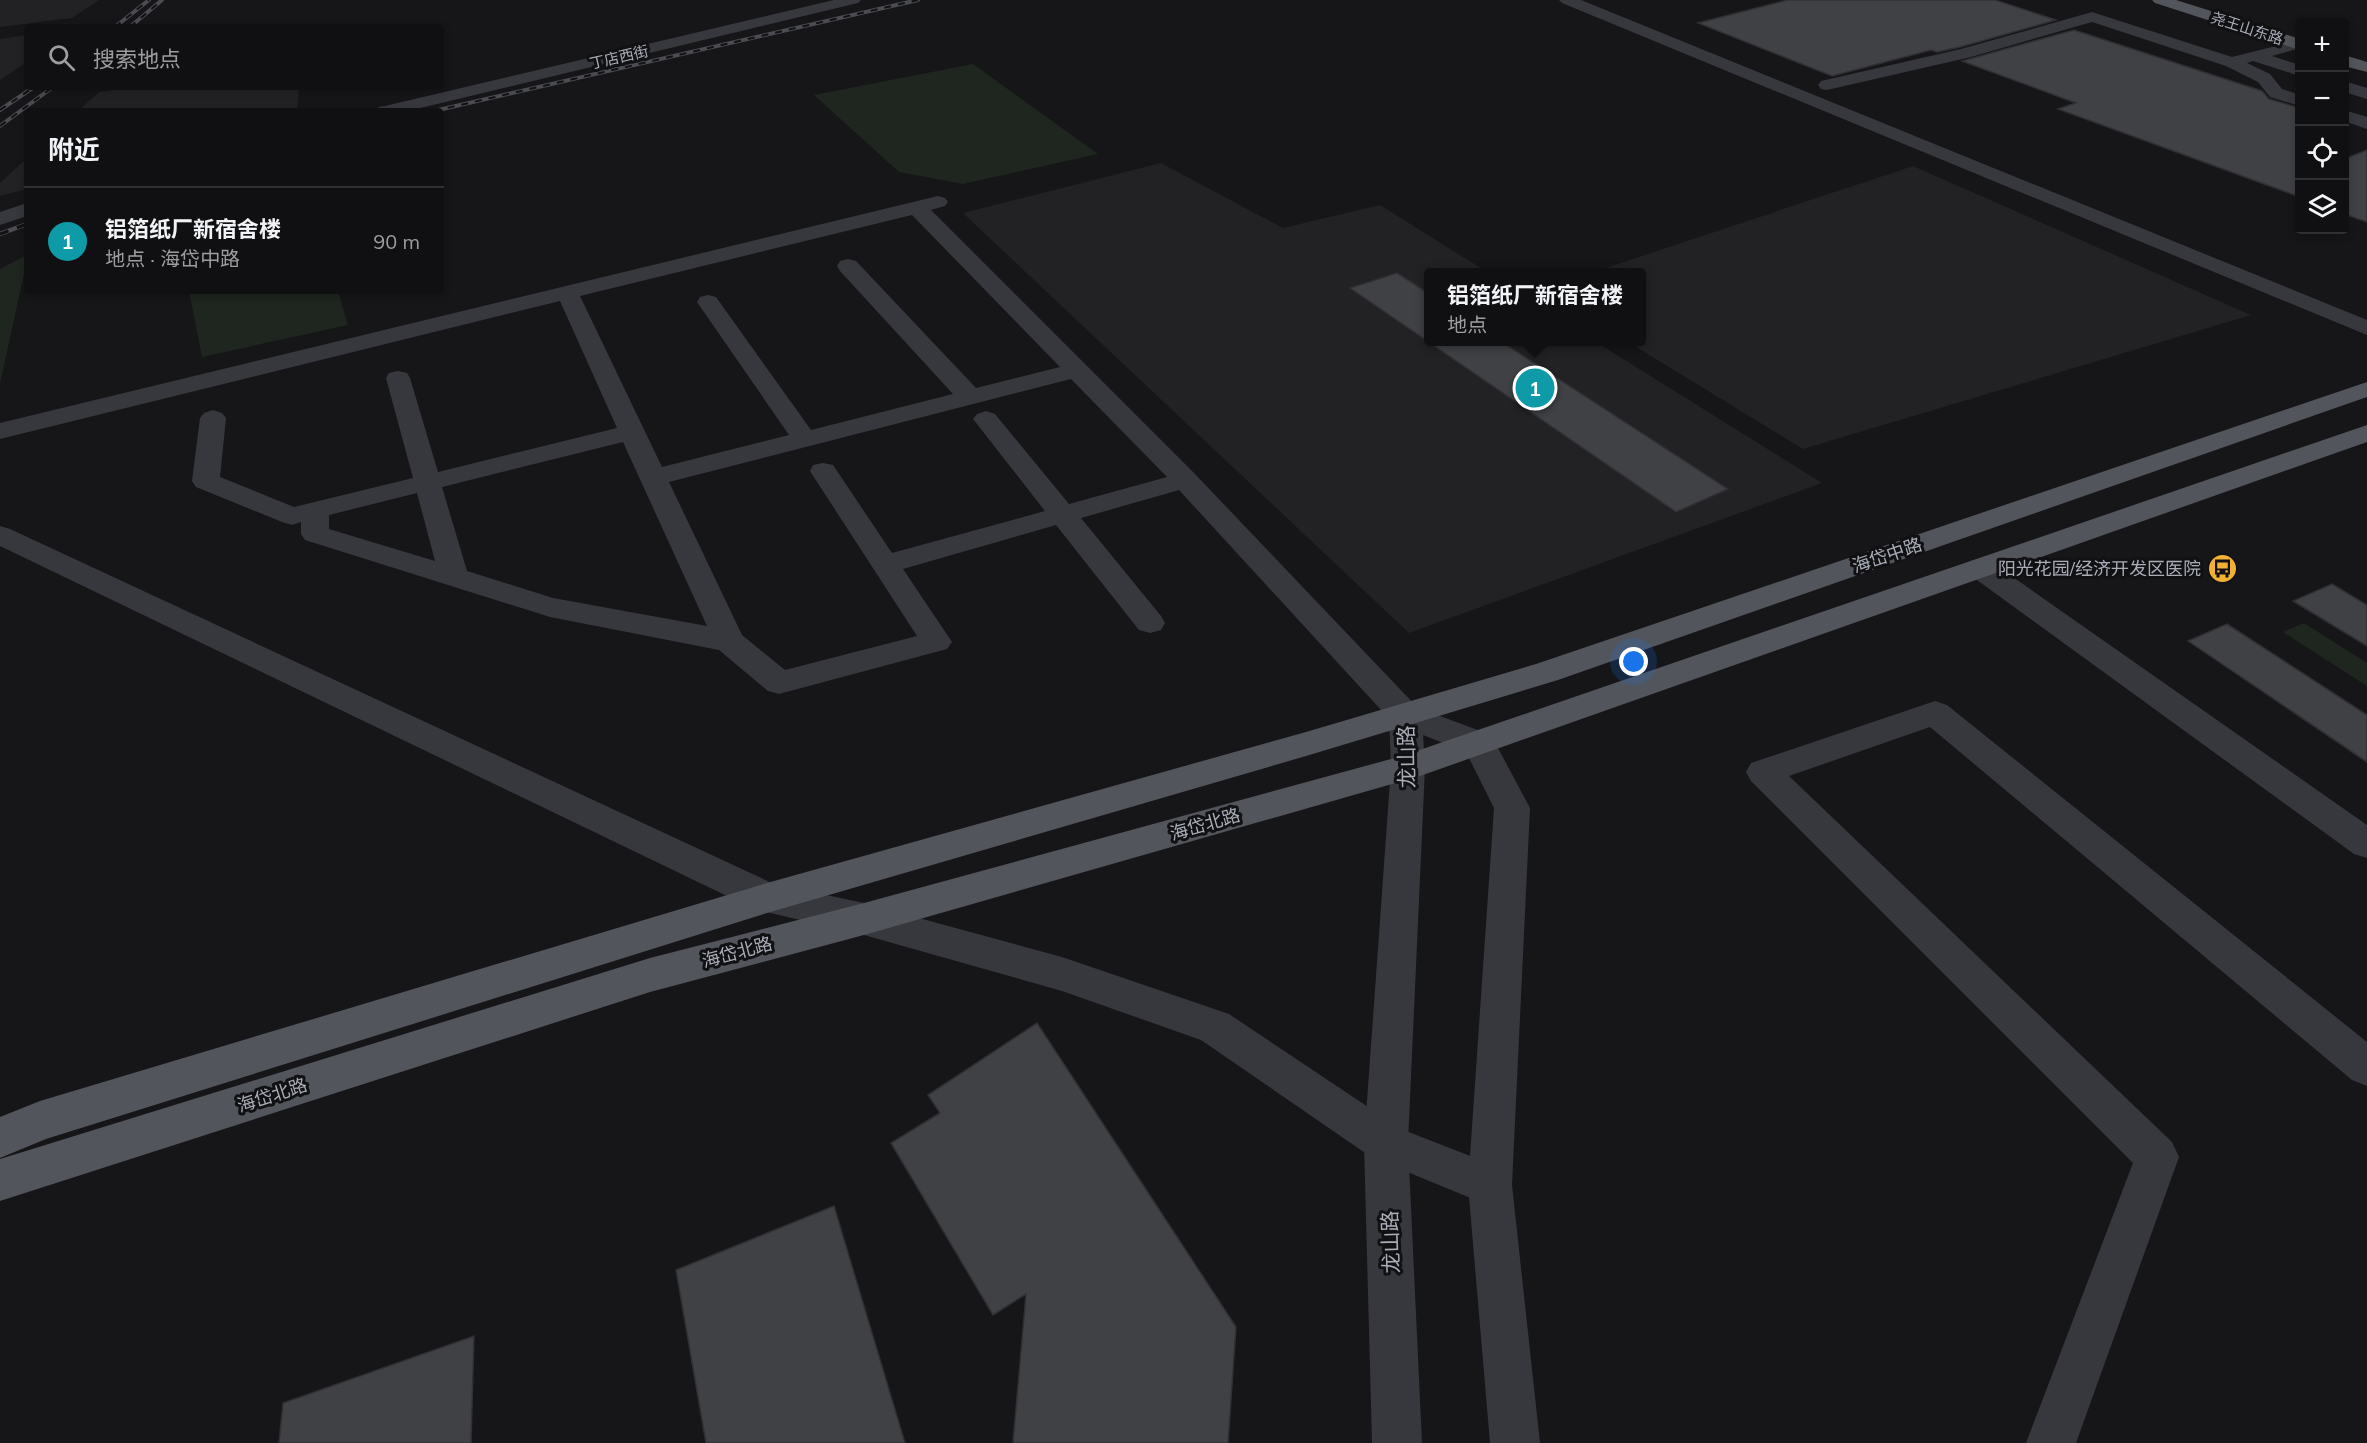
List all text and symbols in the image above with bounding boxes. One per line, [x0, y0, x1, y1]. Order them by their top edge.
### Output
street label: 尧王山东路 [2208, 7, 2286, 49]
map controls [2295, 18, 2349, 234]
button: + [2295, 18, 2349, 72]
search box [24, 24, 444, 90]
icon: search [45, 41, 78, 74]
street label: 丁店西街 [588, 41, 650, 73]
text: 搜索地点 [93, 45, 181, 73]
button: − [2295, 72, 2349, 126]
button: locate [2295, 126, 2349, 180]
text: 附近 [48, 133, 100, 166]
button: layers [2295, 180, 2349, 234]
text: 铝箔纸厂新宿舍楼 [105, 215, 281, 243]
text: 1 [62, 229, 74, 254]
text: 90 m [373, 229, 420, 254]
text: 地点 · 海岱中路 [105, 246, 240, 271]
popup [1424, 268, 1646, 346]
text: 铝箔纸厂新宿舍楼 [1447, 281, 1623, 309]
text: 地点 [1447, 312, 1487, 337]
pin: 1 [1516, 366, 1555, 410]
street label: 海岱中路 [1849, 532, 1925, 578]
bus stop icon: 阳光花园/经济开发区医院 [2206, 552, 2238, 584]
place label: 阳光花园/经济开发区医院 [1998, 557, 2201, 580]
your location [1619, 647, 1648, 676]
street label: 龙山路 [1392, 725, 1420, 789]
street label: 海岱北路 [1167, 803, 1243, 845]
street label: 海岱北路 [699, 932, 775, 972]
street label: 海岱北路 [234, 1073, 310, 1117]
street label: 龙山路 [1376, 1210, 1404, 1274]

